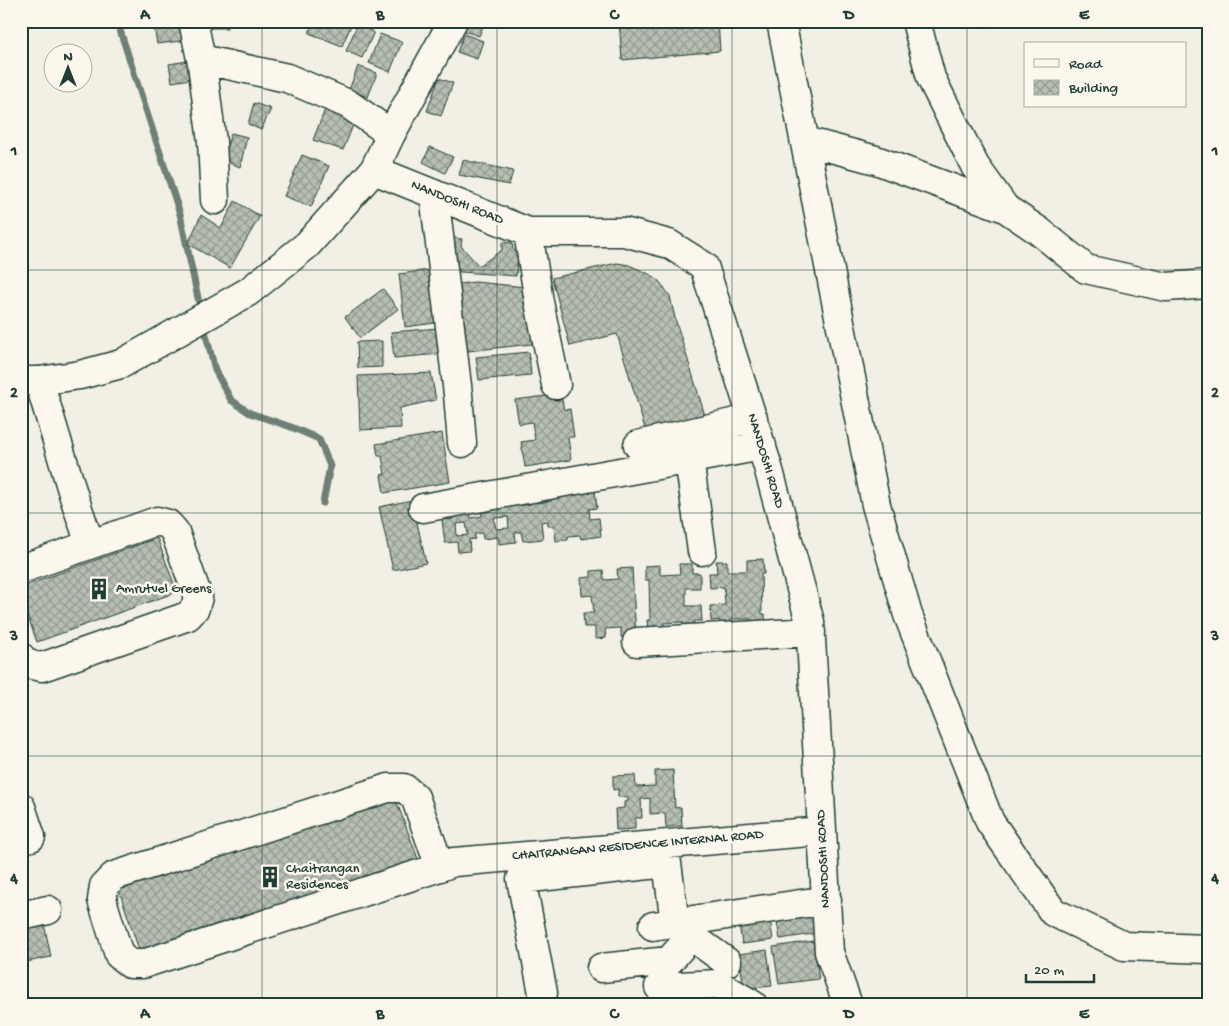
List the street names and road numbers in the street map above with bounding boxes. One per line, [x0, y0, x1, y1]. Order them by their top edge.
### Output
street label: NANDOSHI ROAD [408, 177, 507, 230]
street label: NANDOSHI ROAD [742, 411, 788, 511]
street label: NANDOSHI ROAD [813, 809, 835, 909]
street label: CHAITRANGAN RESIDENCE INTERNAL ROAD [512, 826, 765, 865]

